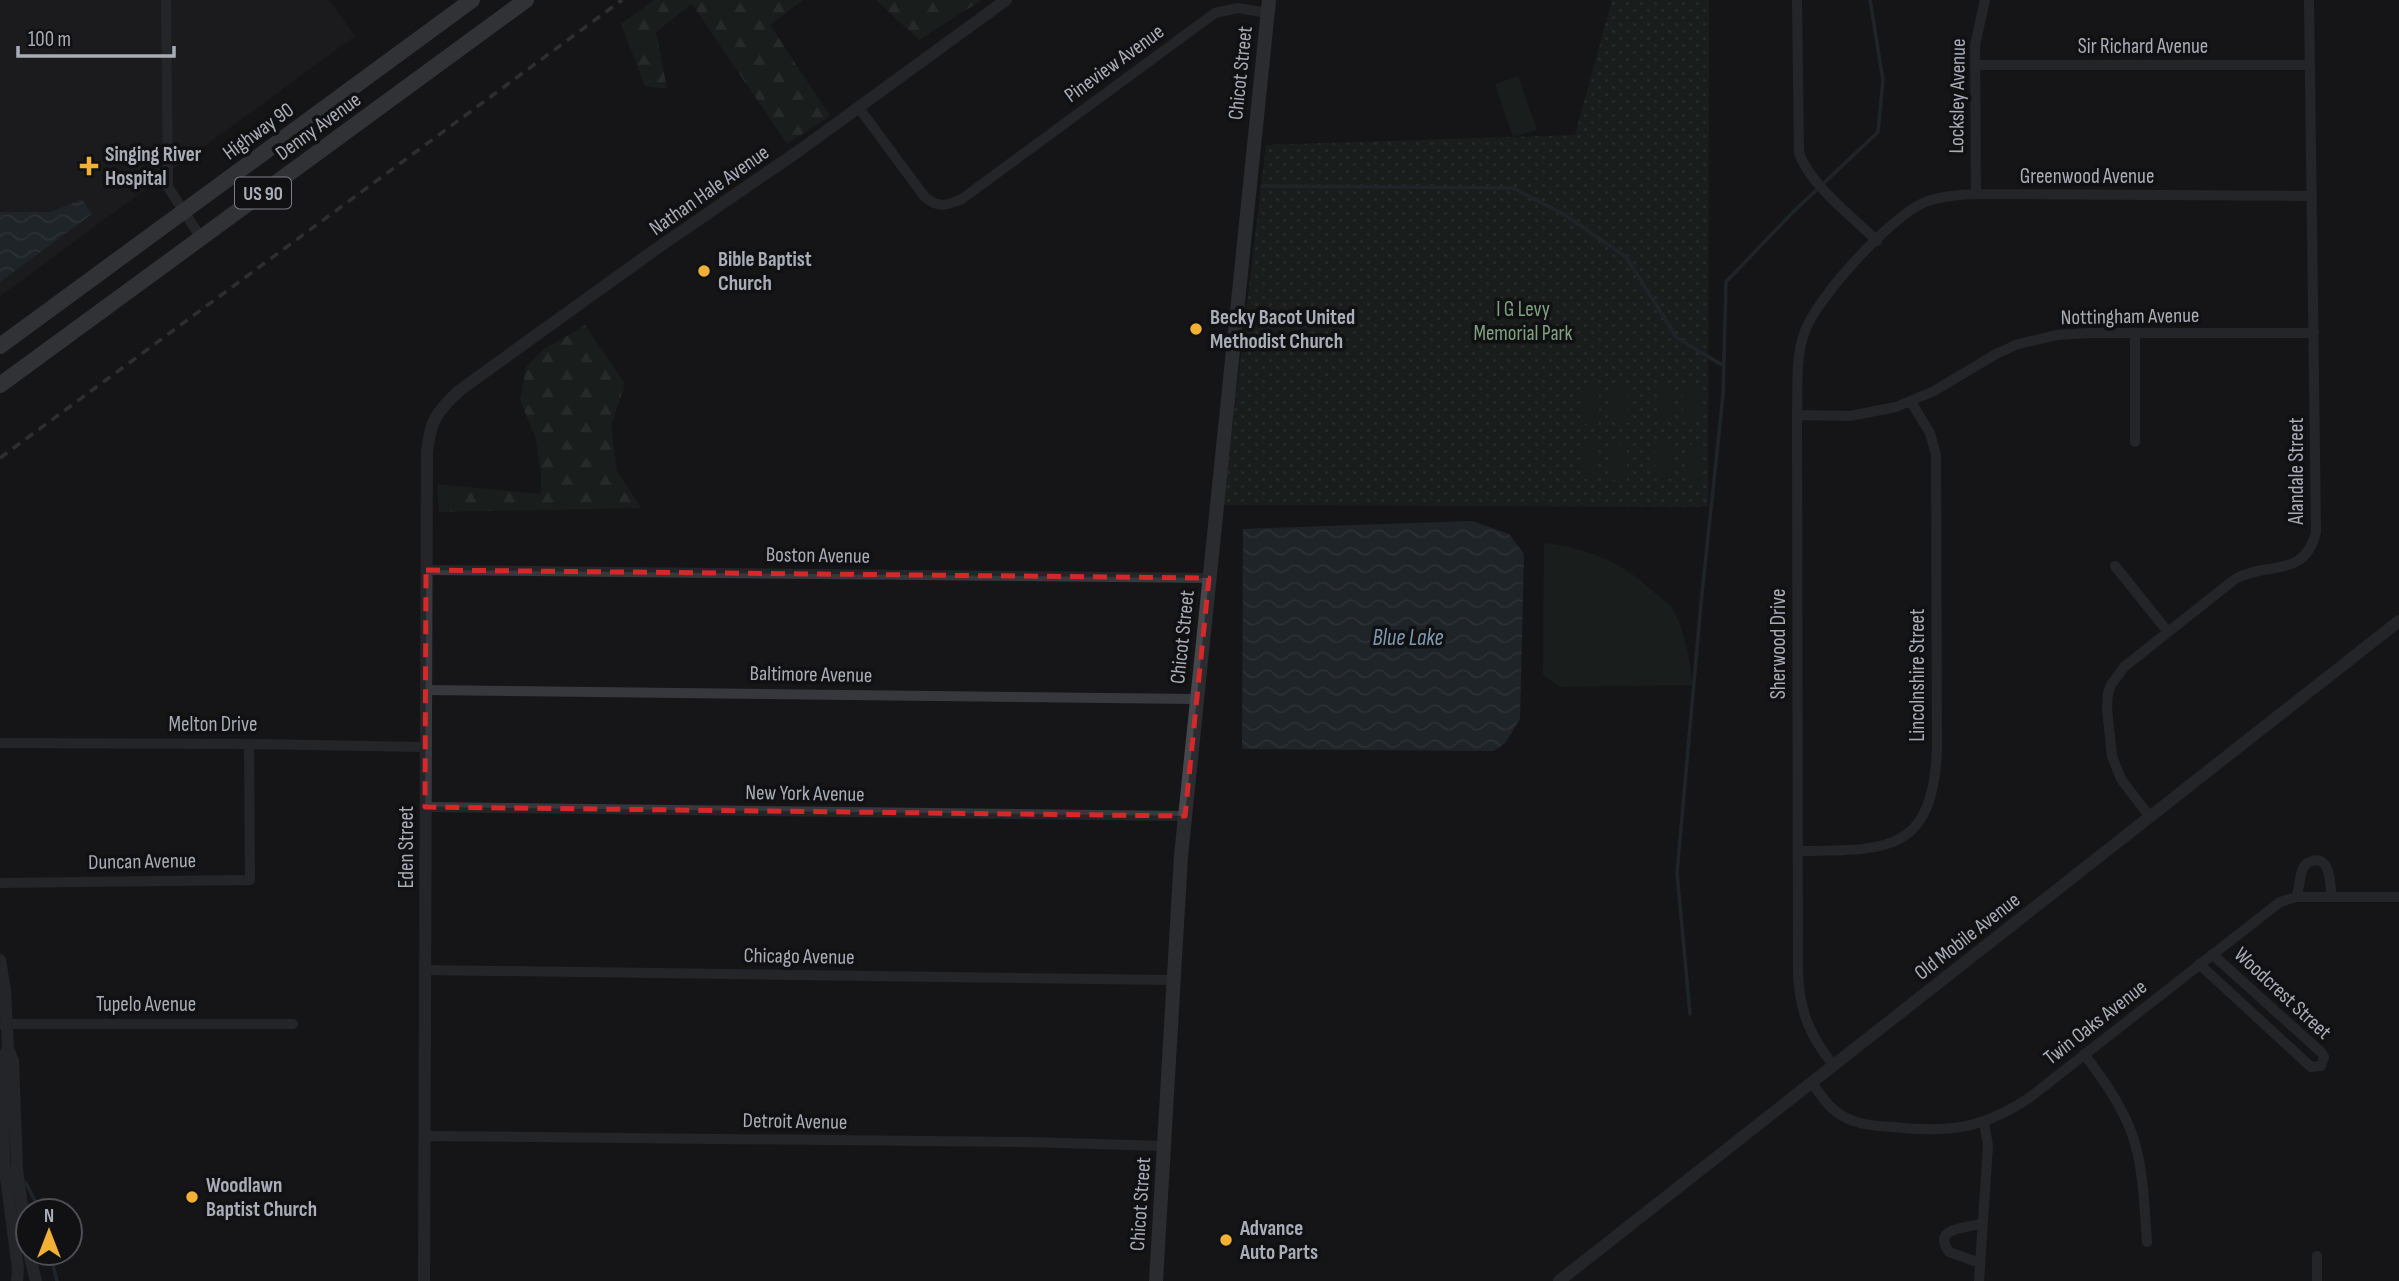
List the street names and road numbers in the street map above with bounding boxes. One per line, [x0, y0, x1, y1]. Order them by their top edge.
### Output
street label: Pineview Avenue [1060, 19, 1169, 108]
street label: Chicot Street [1223, 25, 1258, 121]
street label: Sir Richard Avenue [2078, 34, 2208, 59]
street label: Locksley Avenue [1944, 38, 1971, 154]
street label: Denny Avenue [271, 87, 366, 166]
street label: Highway 90 [218, 97, 299, 165]
street label: Nathan Hale Avenue [645, 140, 774, 241]
street label: Greenwood Avenue [2020, 164, 2154, 189]
road number: US 90 [235, 178, 291, 209]
street label: Nottingham Avenue [2060, 303, 2200, 330]
street label: Alandale Street [2284, 417, 2309, 526]
street label: Boston Avenue [766, 542, 870, 569]
street label: Chicot Street [1165, 589, 1200, 685]
street label: Sherwood Drive [1766, 589, 1791, 699]
street label: Lincolnshire Street [1905, 609, 1930, 741]
street label: Baltimore Avenue [749, 661, 873, 688]
street label: Melton Drive [169, 712, 257, 737]
street label: New York Avenue [745, 780, 865, 807]
street label: Eden Street [394, 806, 419, 888]
street label: Duncan Avenue [88, 848, 196, 875]
street label: Old Mobile Avenue [1909, 887, 2025, 985]
street label: Woodcrest Street [2229, 942, 2336, 1045]
street label: Chicago Avenue [743, 943, 855, 970]
street label: Twin Oaks Avenue [2039, 974, 2152, 1070]
street label: Tupelo Avenue [96, 992, 196, 1017]
street label: Detroit Avenue [743, 1108, 847, 1135]
street label: Chicot Street [1125, 1156, 1156, 1252]

